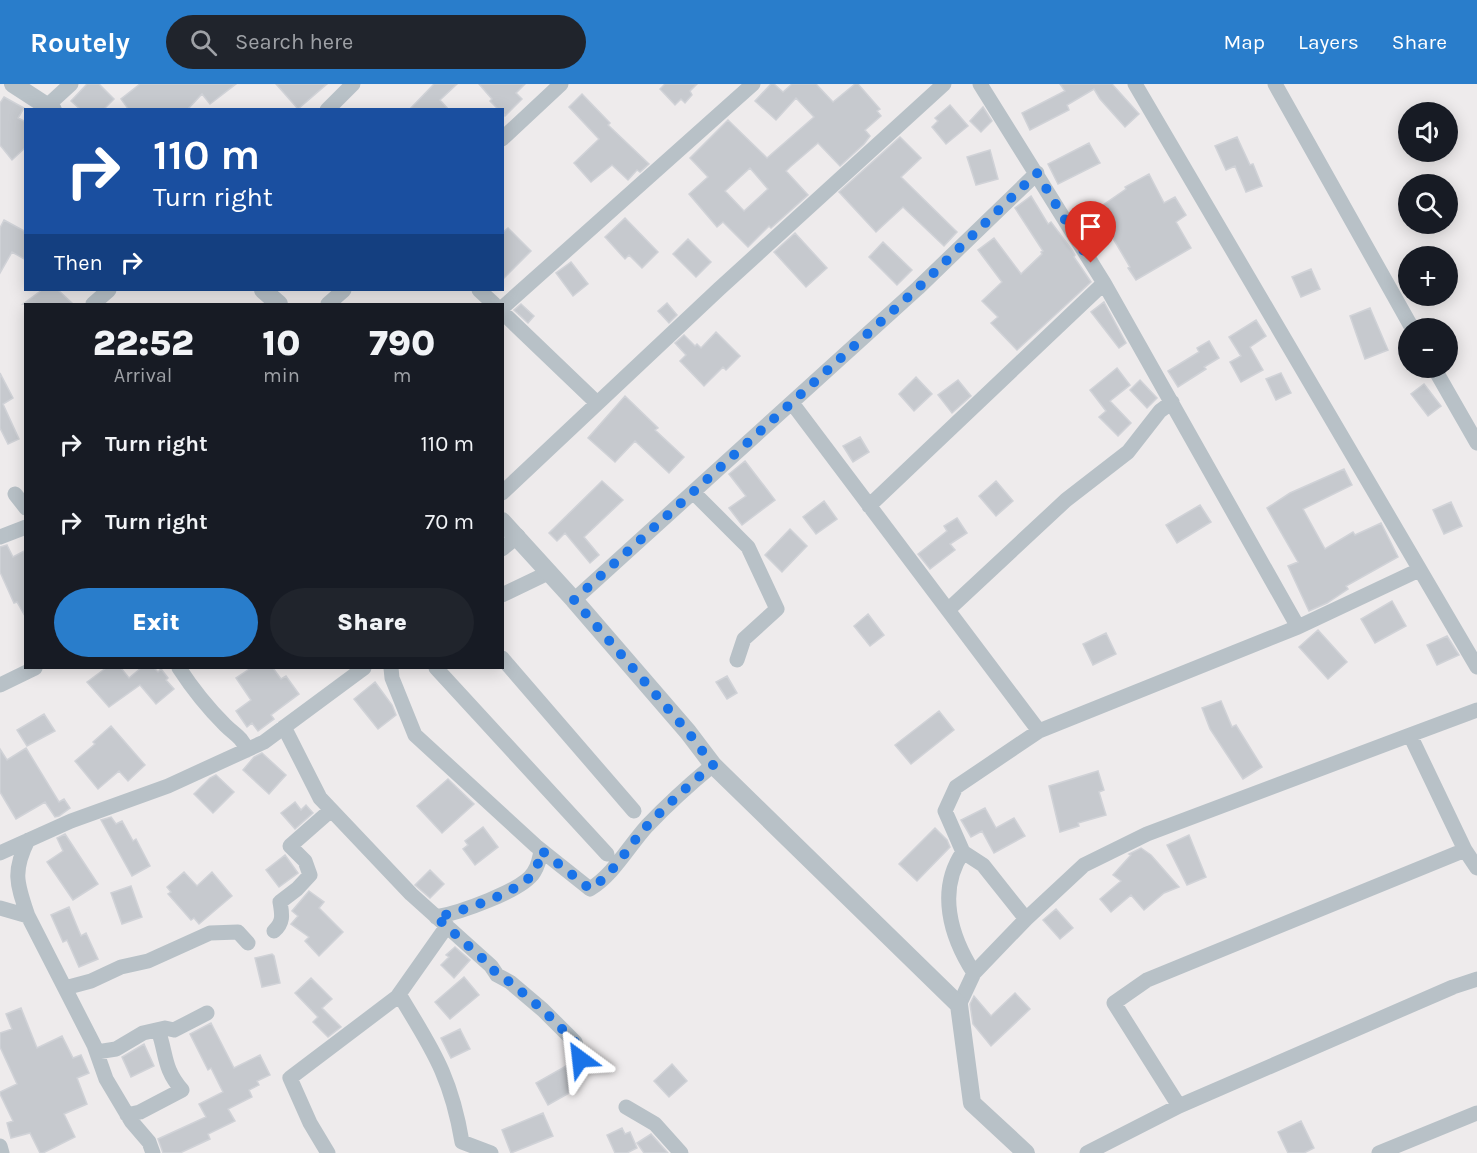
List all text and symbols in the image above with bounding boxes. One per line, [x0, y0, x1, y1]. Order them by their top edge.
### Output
search box [166, 15, 586, 69]
text: Routely [30, 26, 130, 59]
icon: search [187, 26, 220, 59]
text: Search here [235, 29, 353, 55]
text: Map [1223, 30, 1265, 54]
text: Layers [1298, 30, 1359, 54]
text: Share [1392, 30, 1447, 54]
map controls [1398, 102, 1458, 378]
button: sound [1398, 102, 1458, 162]
text: 110 m [153, 130, 260, 180]
icon: right [54, 132, 132, 210]
button: search [1398, 174, 1458, 234]
text: Turn right [153, 181, 273, 213]
pin [1065, 201, 1116, 263]
icon: arrive [1074, 210, 1107, 243]
icon: right [115, 246, 148, 279]
button: + [1398, 246, 1458, 306]
text: Then [54, 250, 103, 276]
button: − [1398, 318, 1458, 378]
text: 22:52 [93, 322, 194, 364]
text: 10 [262, 322, 300, 364]
text: 790 [369, 322, 435, 364]
text: Arrival [114, 364, 172, 387]
text: min [263, 364, 300, 387]
text: m [393, 364, 412, 387]
icon: right [54, 428, 87, 461]
text: Turn right [105, 431, 208, 457]
text: 110 m [421, 431, 474, 457]
icon: right [54, 506, 87, 539]
text: Turn right [105, 509, 208, 535]
text: 70 m [425, 509, 474, 535]
button: Exit [54, 588, 258, 657]
button: Share [270, 588, 474, 657]
position arrow [548, 1027, 612, 1091]

